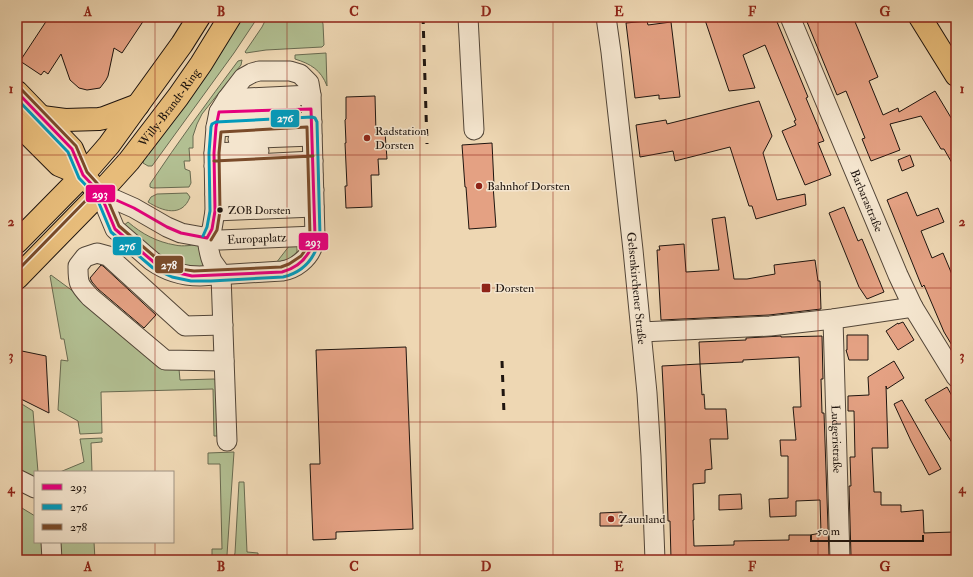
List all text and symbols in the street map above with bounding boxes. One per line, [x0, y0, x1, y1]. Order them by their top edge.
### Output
text: A [83, 4, 93, 20]
text: B [217, 4, 225, 20]
text: C [349, 4, 359, 20]
text: D [481, 4, 492, 20]
text: E [614, 4, 624, 20]
text: F [748, 4, 757, 20]
text: G [880, 4, 891, 20]
street label: Willy-Brandt-Ring [135, 65, 204, 151]
text: 1 [9, 81, 14, 97]
text: 1 [960, 81, 965, 97]
line badge: 276 [270, 109, 300, 128]
text: 276 [277, 112, 295, 125]
place label: Radstation Dorsten [375, 124, 426, 153]
marker: Radstation Dorsten [362, 133, 372, 143]
street label: Barbarastraße [847, 167, 886, 234]
place label: Bahnhof Dorsten [487, 179, 570, 194]
marker: Bahnhof Dorsten [474, 181, 484, 191]
line badge: 293 [85, 184, 116, 203]
text: 293 [92, 188, 108, 201]
place label: ZOB Dorsten [228, 204, 291, 217]
marker: ZOB Dorsten [215, 205, 225, 215]
text: 2 [8, 214, 15, 230]
text: 2 [959, 214, 966, 230]
street label: Europaplatz [227, 230, 287, 248]
street label: Gelsenkirchener Straße [623, 231, 649, 345]
line badge: 293 [298, 232, 329, 251]
line badge: 276 [112, 236, 142, 256]
text: 293 [305, 236, 321, 249]
text: 276 [119, 240, 137, 253]
line badge: 278 [154, 255, 184, 274]
text: 278 [161, 259, 178, 272]
place label: Dorsten [495, 281, 534, 296]
marker: Dorsten [480, 282, 492, 294]
text: 3 [9, 348, 14, 364]
text: 3 [960, 348, 965, 364]
street label: Ludgeristraße [827, 405, 844, 473]
legend [34, 471, 174, 543]
text: 293 [70, 480, 87, 495]
text: 4 [6, 481, 15, 497]
text: 4 [957, 481, 966, 497]
text: 276 [70, 500, 89, 515]
place label: Zaunland [619, 512, 665, 527]
marker: Zaunland [606, 514, 616, 524]
scale bar [811, 517, 923, 543]
text: 278 [70, 520, 88, 535]
text: 50 m [817, 524, 841, 539]
text: A [83, 559, 93, 575]
text: B [217, 559, 225, 575]
text: C [349, 559, 359, 575]
text: D [481, 559, 492, 575]
text: E [614, 559, 624, 575]
text: F [748, 559, 757, 575]
text: G [880, 559, 891, 575]

